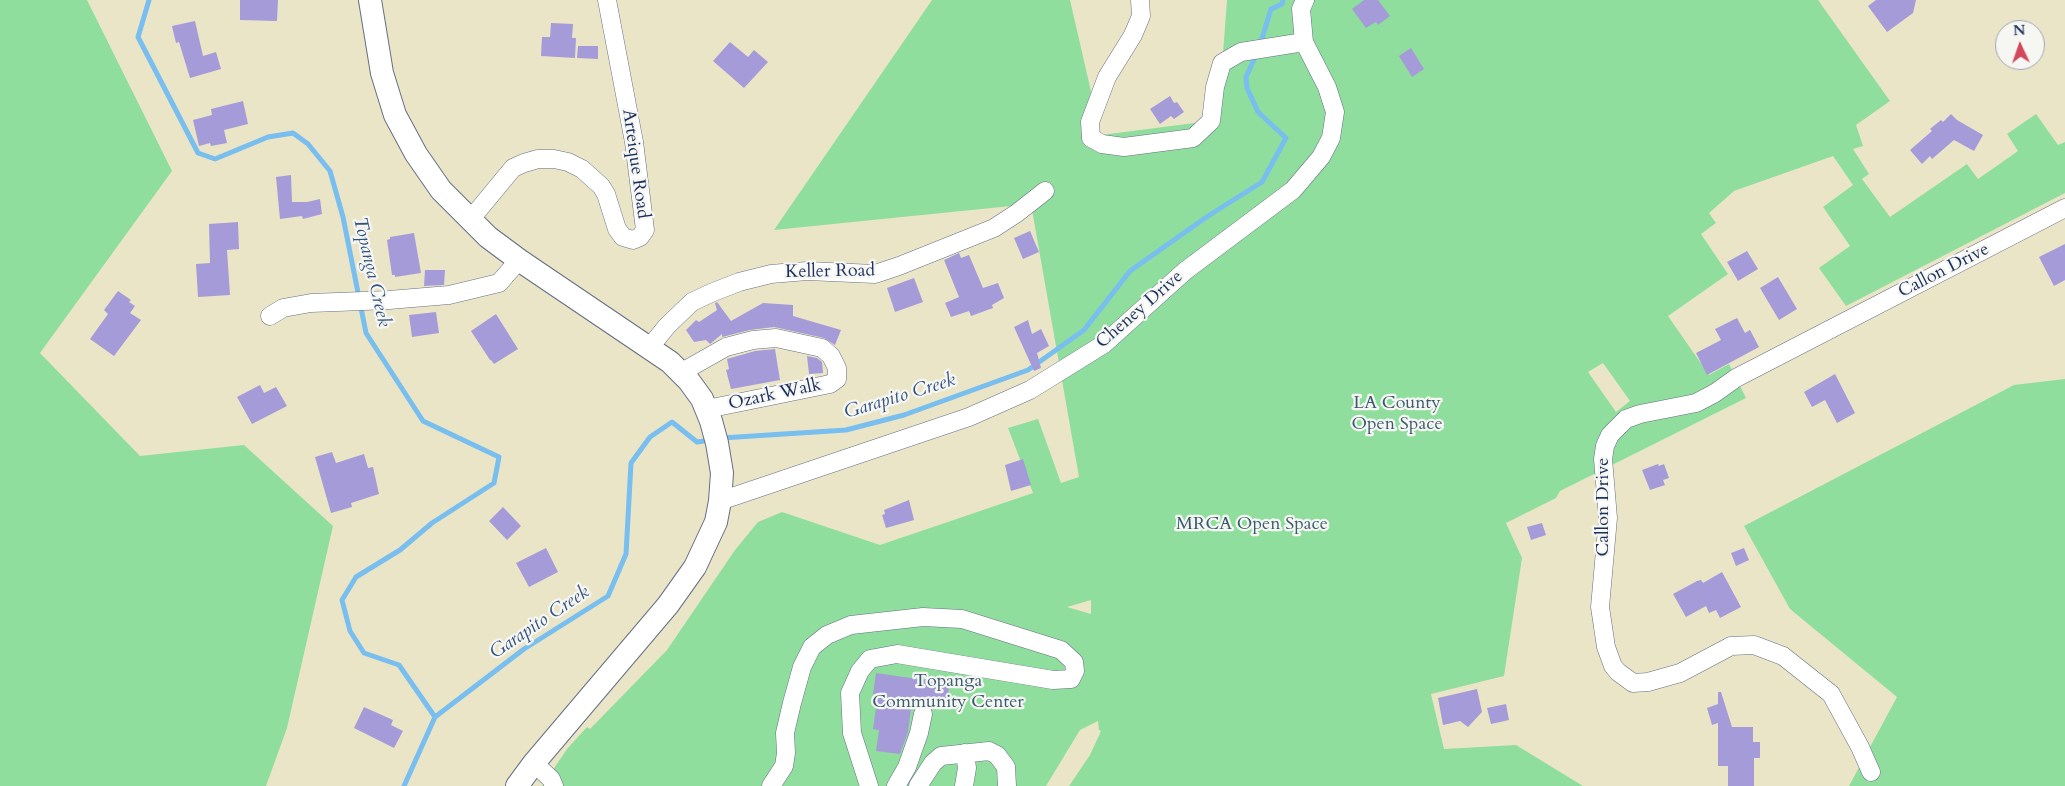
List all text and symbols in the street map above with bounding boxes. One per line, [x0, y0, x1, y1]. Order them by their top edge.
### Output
north arrow [1995, 20, 2045, 70]
text: N [2013, 21, 2026, 40]
street label: Arteique Road [617, 108, 653, 220]
water label: Topanga Creek [347, 215, 395, 329]
street label: Callon Drive [1895, 239, 1993, 303]
street label: Keller Road [785, 260, 875, 284]
street label: Cheney Drive [1092, 266, 1188, 354]
water label: Garapito Creek [842, 369, 958, 425]
street label: Ozark Walk [727, 375, 823, 415]
park label: LA County Open Space [1351, 393, 1443, 436]
street label: Callon Drive [1593, 457, 1615, 557]
park label: MRCA Open Space [1176, 514, 1328, 536]
water label: Garapito Creek [486, 581, 594, 665]
park label: Topanga Community Center [872, 671, 1024, 714]

